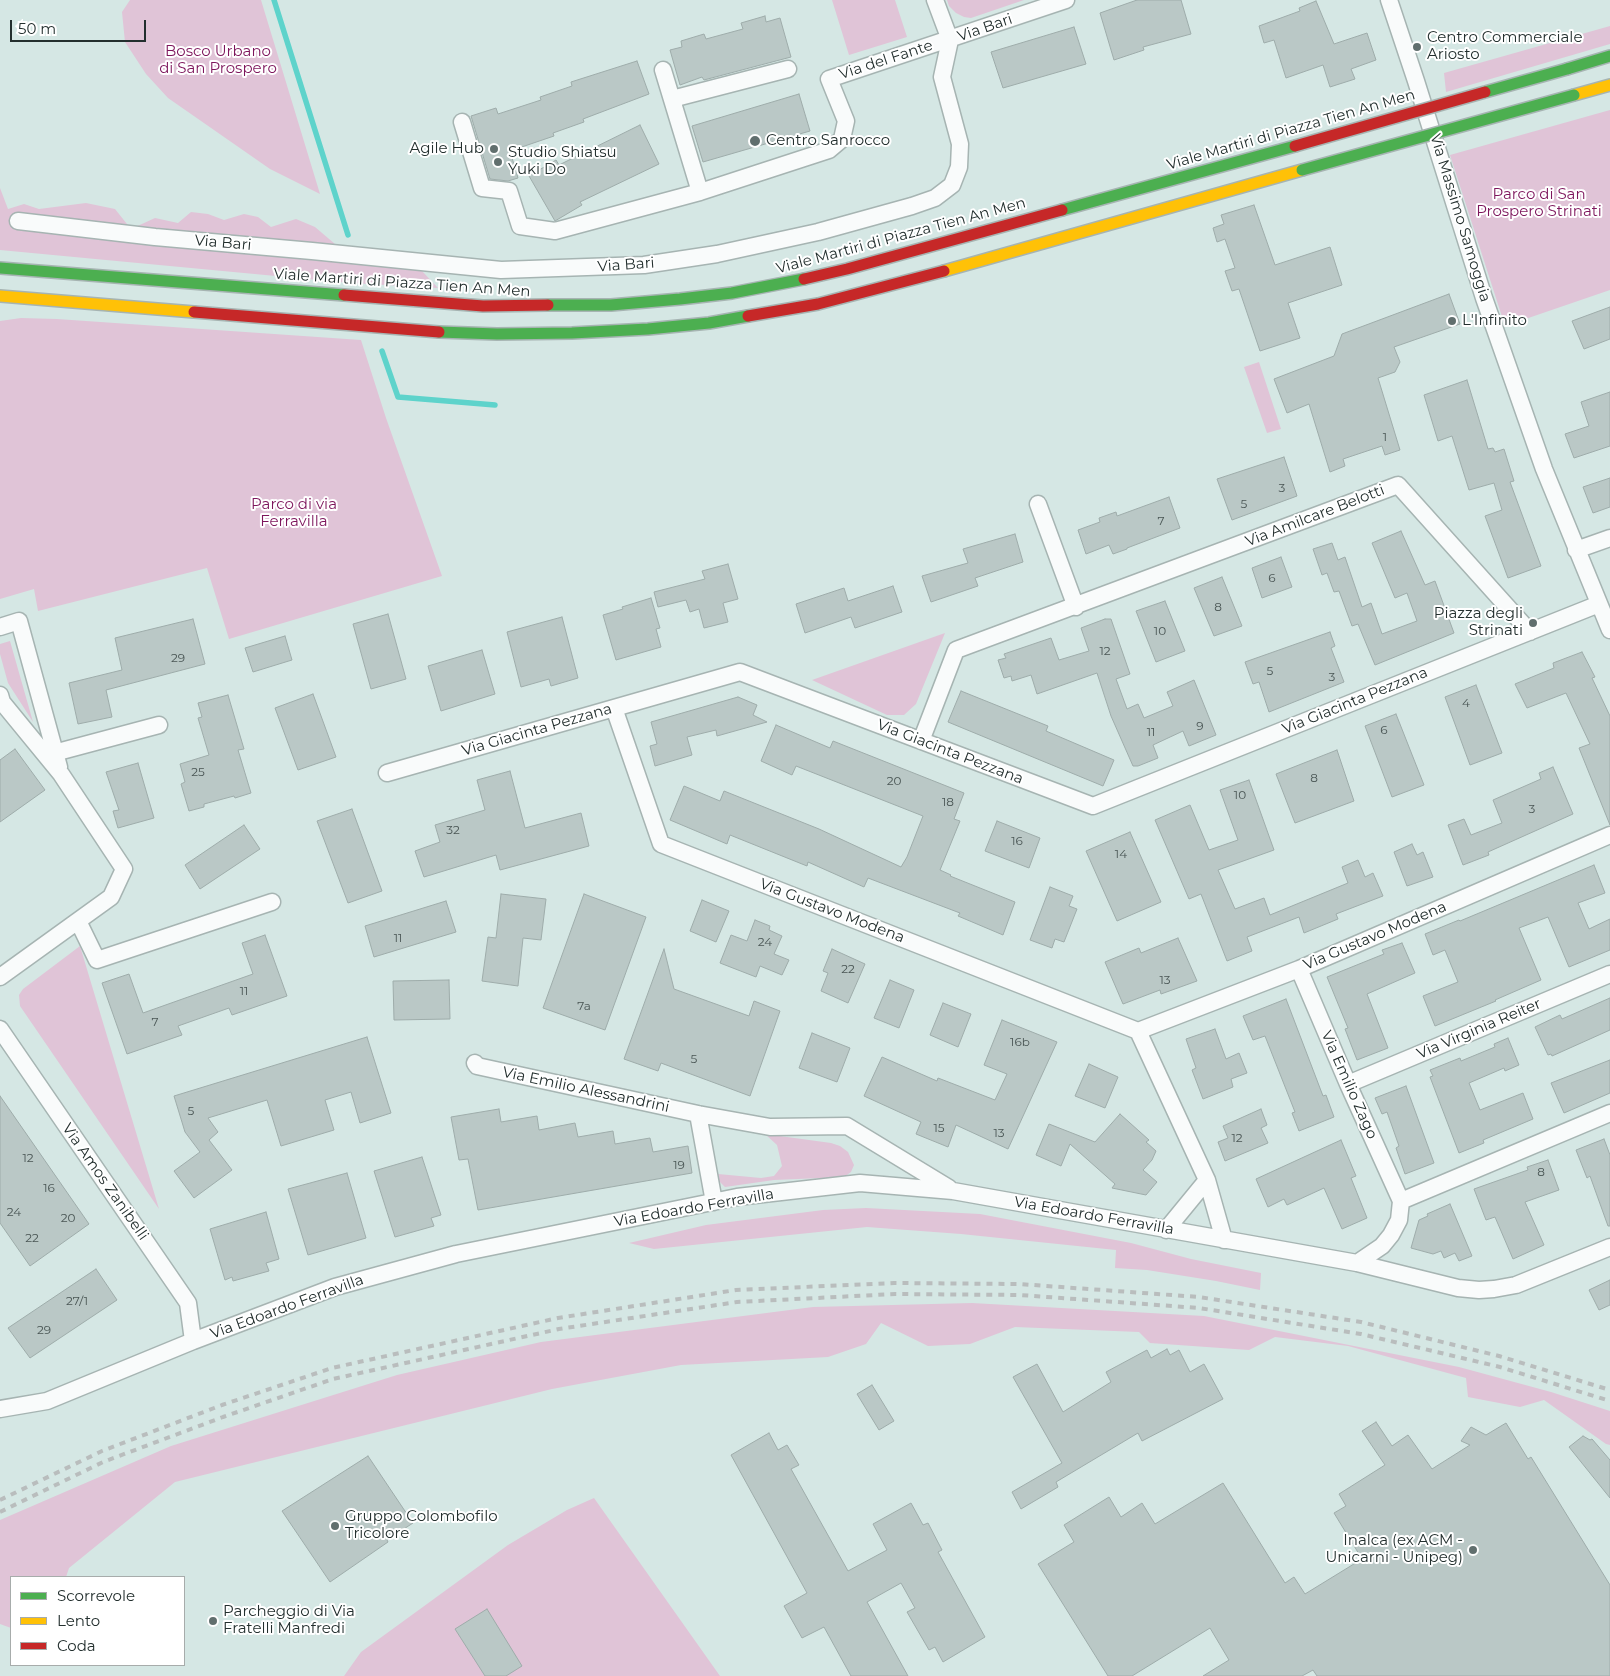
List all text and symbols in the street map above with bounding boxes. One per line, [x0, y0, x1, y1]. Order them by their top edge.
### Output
scale bar [12, 10, 149, 42]
street label: Via Bari [955, 10, 1015, 46]
text: 50 m [18, 19, 56, 38]
place label: Centro Commerciale Ariosto [1427, 29, 1582, 64]
street label: Via del Fante [837, 36, 935, 84]
marker: Centro Commerciale Ariosto [1411, 41, 1423, 53]
park label: Bosco Urbano di San Prospero [159, 43, 277, 78]
street label: Viale Martiri di Piazza Tien An Men [1165, 86, 1417, 174]
place label: Centro Sanrocco [766, 132, 890, 150]
street label: Via Massimo Samoggia [1426, 132, 1494, 304]
marker: Centro Sanrocco [748, 134, 762, 148]
place label: Agile Hub [410, 140, 484, 158]
marker: Agile Hub [488, 143, 500, 155]
place label: Studio Shiatsu Yuki Do [508, 144, 617, 179]
marker: Studio Shiatsu Yuki Do [492, 156, 504, 168]
park label: Parco di San Prospero Strinati [1476, 186, 1602, 221]
street label: Viale Martiri di Piazza Tien An Men [774, 194, 1028, 278]
street label: Via Bari [194, 232, 252, 254]
street label: Via Bari [597, 254, 655, 276]
street label: Viale Martiri di Piazza Tien An Men [273, 265, 531, 301]
place label: L'Infinito [1462, 312, 1527, 330]
marker: L'Infinito [1446, 315, 1458, 327]
house number: 1 [1383, 430, 1387, 444]
street label: Via Amilcare Belotti [1243, 481, 1387, 551]
house number: 3 [1279, 481, 1285, 495]
park label: Parco di via Ferravilla [251, 496, 337, 531]
house number: 5 [1241, 497, 1247, 511]
house number: 7 [1157, 514, 1165, 528]
house number: 6 [1268, 571, 1276, 585]
house number: 8 [1214, 600, 1222, 614]
place label: Piazza degli Strinati [1434, 605, 1523, 640]
marker: Piazza degli Strinati [1527, 617, 1539, 629]
house number: 10 [1154, 624, 1166, 638]
house number: 12 [1099, 644, 1111, 658]
house number: 29 [171, 651, 185, 665]
house number: 5 [1267, 664, 1273, 678]
street label: Via Giacinta Pezzana [1280, 664, 1430, 738]
house number: 3 [1329, 670, 1335, 684]
house number: 4 [1462, 696, 1470, 710]
street label: Via Giacinta Pezzana [460, 700, 614, 760]
street label: Via Giacinta Pezzana [874, 716, 1026, 788]
house number: 9 [1196, 719, 1204, 733]
house number: 6 [1380, 723, 1388, 737]
house number: 11 [1147, 725, 1155, 739]
house number: 25 [191, 765, 205, 779]
house number: 8 [1310, 771, 1318, 785]
house number: 20 [887, 774, 901, 788]
house number: 10 [1234, 788, 1246, 802]
house number: 18 [942, 795, 954, 809]
house number: 3 [1529, 802, 1535, 816]
house number: 32 [446, 823, 460, 837]
house number: 16 [1011, 834, 1023, 848]
house number: 14 [1115, 847, 1127, 861]
street label: Via Gustavo Modena [757, 875, 907, 947]
street label: Via Gustavo Modena [1301, 898, 1449, 974]
house number: 11 [394, 931, 402, 945]
house number: 24 [758, 935, 772, 949]
house number: 22 [841, 962, 855, 976]
house number: 13 [1159, 973, 1171, 987]
house number: 11 [240, 984, 248, 998]
street label: Via Virginia Reiter [1414, 995, 1544, 1063]
house number: 7a [577, 999, 591, 1013]
house number: 7 [151, 1015, 159, 1029]
street label: Via Emilio Zago [1317, 1028, 1381, 1142]
house number: 16b [1010, 1035, 1030, 1049]
house number: 5 [691, 1052, 697, 1066]
street label: Via Emilio Alessandrini [501, 1064, 671, 1116]
house number: 5 [188, 1104, 194, 1118]
street label: Via Amos Zanibelli [58, 1120, 152, 1244]
house number: 15 [933, 1121, 945, 1135]
house number: 13 [993, 1126, 1005, 1140]
house number: 12 [1231, 1131, 1243, 1145]
house number: 12 [22, 1151, 34, 1165]
house number: 19 [673, 1158, 685, 1172]
house number: 8 [1537, 1165, 1545, 1179]
house number: 16 [43, 1181, 55, 1195]
street label: Via Edoardo Ferravilla [613, 1185, 775, 1231]
street label: Via Edoardo Ferravilla [1013, 1193, 1175, 1239]
house number: 24 [7, 1205, 21, 1219]
house number: 20 [61, 1211, 75, 1225]
house number: 22 [25, 1231, 39, 1245]
street label: Via Edoardo Ferravilla [208, 1271, 366, 1343]
house number: 27/1 [66, 1294, 88, 1308]
house number: 29 [37, 1323, 51, 1337]
place label: Gruppo Colombofilo Tricolore [345, 1508, 498, 1543]
marker: Gruppo Colombofilo Tricolore [329, 1520, 341, 1532]
place label: Inalca (ex ACM - Unicarni - Unipeg) [1325, 1532, 1463, 1567]
marker: Inalca (ex ACM - Unicarni - Unipeg) [1467, 1544, 1479, 1556]
legend [10, 1576, 185, 1666]
text: Scorrevole [57, 1586, 135, 1605]
place label: Parcheggio di Via Fratelli Manfredi [223, 1603, 355, 1638]
text: Lento [57, 1611, 100, 1630]
marker: Parcheggio di Via Fratelli Manfredi [207, 1615, 219, 1627]
text: Coda [57, 1636, 96, 1655]

